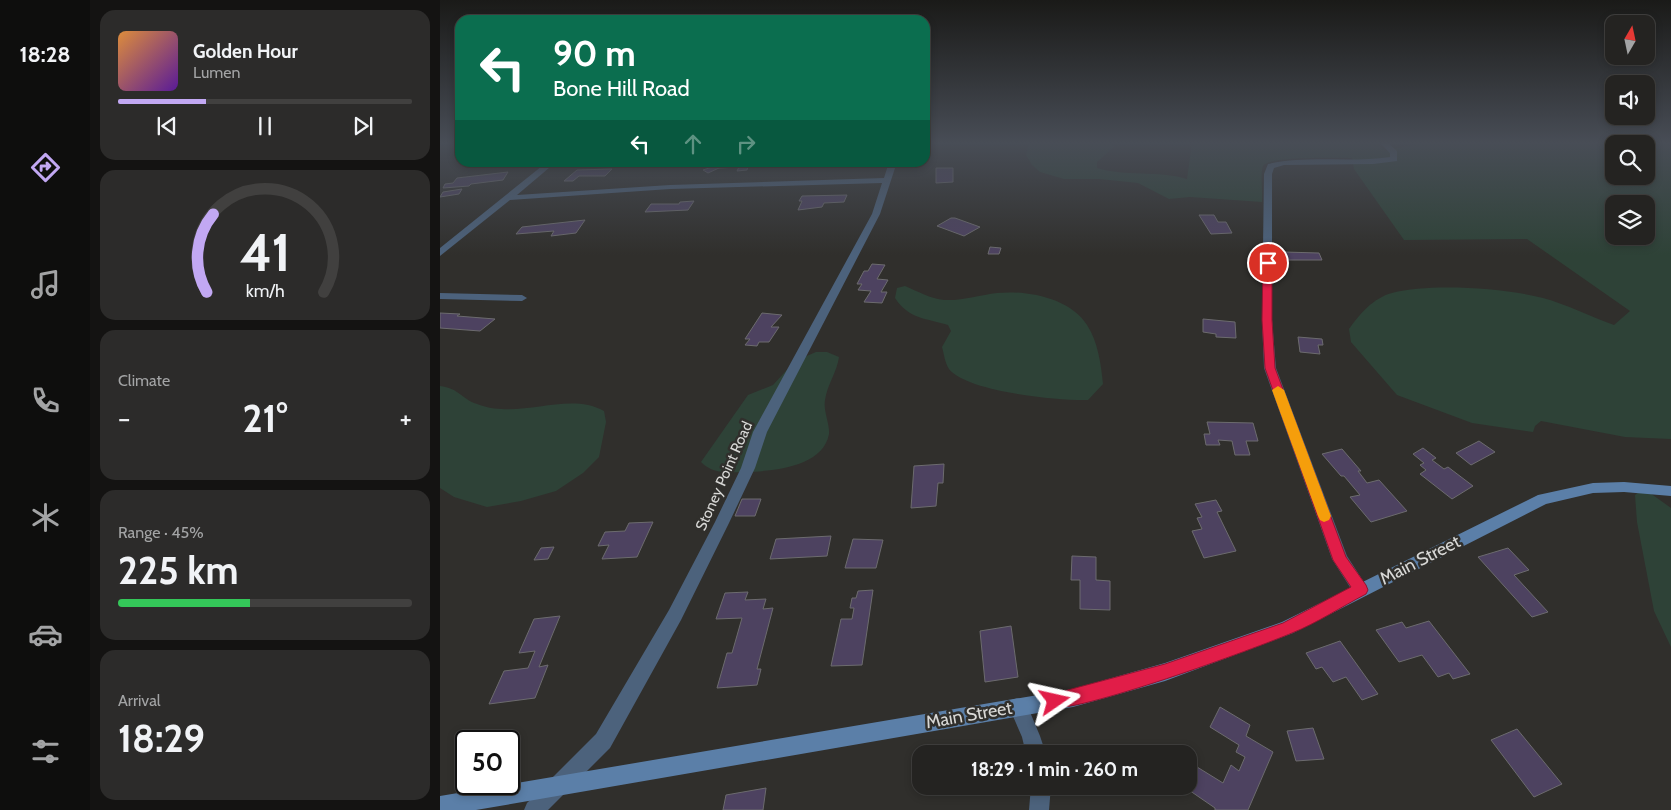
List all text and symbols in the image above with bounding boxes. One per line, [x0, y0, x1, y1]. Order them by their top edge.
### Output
north arrow [1605, 15, 1655, 65]
map controls [1605, 15, 1655, 245]
text: 90 m [553, 32, 636, 75]
icon: left [470, 35, 535, 100]
text: Golden Hour [193, 40, 298, 63]
text: 18:28 [19, 41, 71, 68]
text: Lumen [193, 63, 240, 82]
text: Bone Hill Road [553, 75, 690, 102]
button: sound [1605, 75, 1655, 125]
icon: previous [153, 112, 181, 140]
icon: pause [251, 112, 279, 140]
icon: next [349, 112, 377, 140]
icon: left [626, 130, 654, 158]
icon: ahead [679, 130, 707, 158]
icon: right [732, 130, 760, 158]
button: search [1605, 135, 1655, 185]
icon: directions [28, 150, 63, 185]
button: layers [1605, 195, 1655, 245]
text: 41 [239, 221, 291, 284]
pin [1247, 242, 1289, 284]
icon: arrive [1254, 249, 1282, 277]
icon: music [28, 267, 63, 302]
text: km/h [245, 280, 285, 301]
text: Climate [118, 371, 170, 390]
icon: phone [28, 383, 63, 418]
text: 21° [242, 395, 288, 442]
text: − [118, 401, 130, 435]
text: + [400, 401, 412, 435]
street label: Stoney Point Road [692, 419, 756, 533]
icon: climate [28, 500, 63, 535]
text: Range · 45% [118, 523, 204, 542]
street label: Main Street [1376, 530, 1464, 590]
text: 225 km [118, 547, 239, 594]
icon: car [28, 617, 63, 652]
position arrow [1028, 674, 1080, 726]
text: Arrival [118, 691, 161, 710]
street label: Main Street [924, 697, 1014, 733]
text: 18:29 [118, 715, 205, 762]
speed limit sign: 50 [455, 730, 520, 795]
icon: filters [28, 734, 63, 769]
text: 18:29 · 1 min · 260 m [971, 758, 1138, 781]

